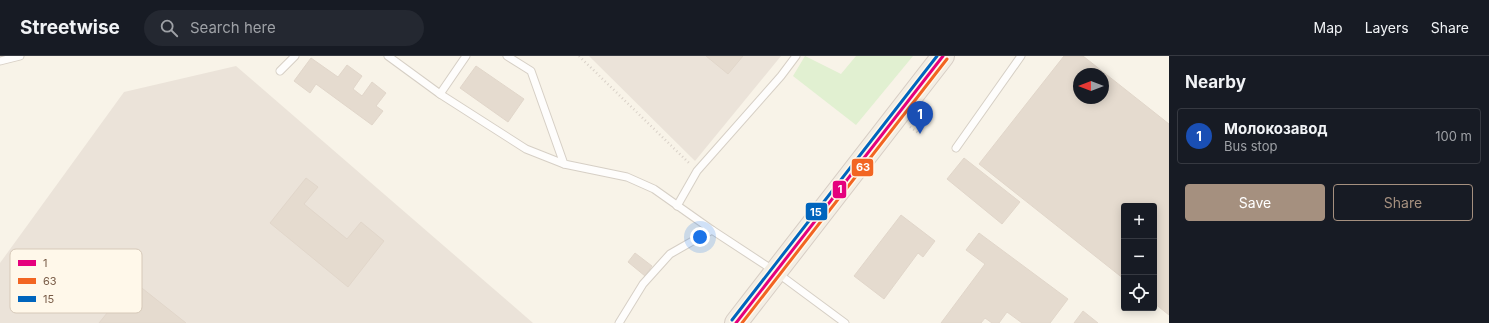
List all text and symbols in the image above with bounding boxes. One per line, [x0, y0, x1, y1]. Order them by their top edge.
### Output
search box [144, 10, 424, 46]
text: Streetwise [20, 16, 120, 39]
icon: search [158, 17, 180, 39]
text: Search here [190, 18, 276, 37]
text: Map [1314, 19, 1343, 36]
text: Layers [1365, 19, 1409, 36]
text: Share [1431, 19, 1469, 36]
north arrow [1073, 68, 1109, 104]
text: Nearby [1185, 72, 1246, 92]
pin: 1 [907, 101, 933, 134]
text: Молокозавод [1224, 119, 1327, 138]
text: 1 [1196, 128, 1202, 144]
text: 100 m [1435, 128, 1472, 144]
text: Bus stop [1224, 138, 1277, 154]
line badge: 63 [851, 158, 874, 177]
text: 63 [856, 160, 870, 174]
line badge: 1 [832, 180, 847, 199]
text: 1 [838, 182, 843, 196]
button: Save [1185, 184, 1325, 221]
button: Share [1333, 184, 1473, 221]
line badge: 15 [805, 202, 828, 221]
map controls [1121, 203, 1157, 311]
button: + [1121, 203, 1157, 239]
text: 15 [810, 205, 822, 219]
your location [690, 227, 710, 247]
button: − [1121, 239, 1157, 275]
legend [10, 249, 142, 313]
text: 1 [43, 256, 47, 270]
text: 63 [43, 274, 57, 288]
button: locate [1121, 275, 1157, 311]
text: 15 [43, 292, 54, 306]

